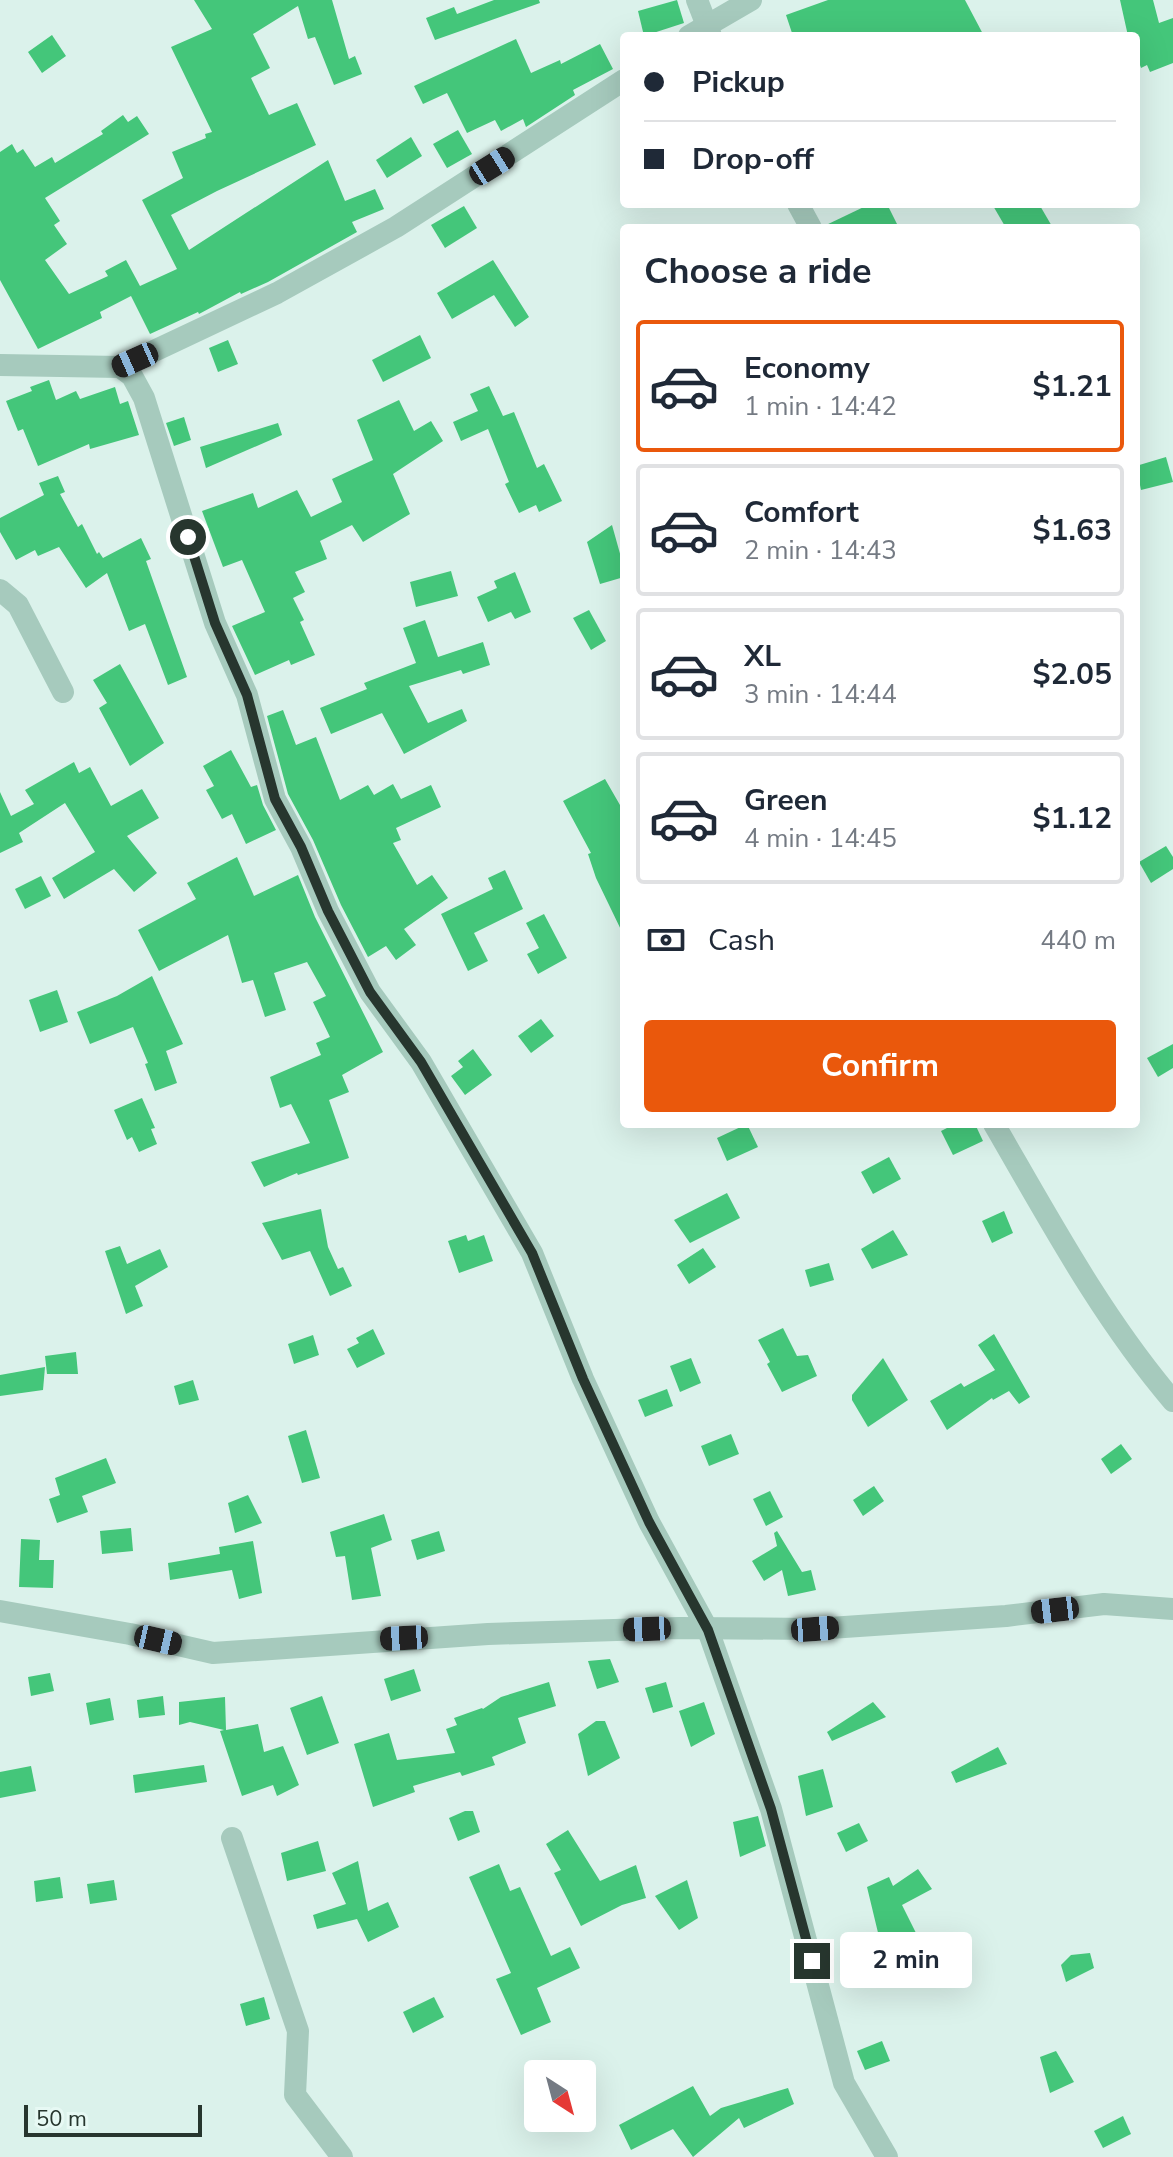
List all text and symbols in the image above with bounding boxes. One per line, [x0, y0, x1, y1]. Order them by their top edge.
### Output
text: Pickup [692, 62, 785, 103]
text: Drop-off [692, 139, 814, 180]
car [465, 143, 519, 189]
text: Choose a ride [644, 247, 872, 296]
car [108, 339, 162, 381]
text: Economy [744, 348, 870, 389]
icon: car [648, 350, 720, 422]
text: $1.21 [1033, 366, 1112, 407]
text: 1 min · 14:42 [744, 389, 897, 424]
text: Comfort [744, 492, 859, 533]
icon: car [648, 494, 720, 566]
text: $1.63 [1033, 510, 1112, 551]
route start [170, 519, 206, 555]
text: 2 min · 14:43 [744, 533, 897, 568]
text: XL [744, 636, 781, 677]
icon: car [648, 638, 720, 710]
text: $2.05 [1033, 654, 1112, 695]
text: 3 min · 14:44 [744, 677, 897, 712]
text: Green [744, 780, 828, 821]
icon: car [648, 782, 720, 854]
text: $1.12 [1033, 798, 1112, 839]
text: 4 min · 14:45 [744, 821, 897, 856]
icon: cash [644, 918, 688, 962]
text: Cash [708, 920, 775, 961]
text: 440 m [1040, 923, 1116, 958]
button: Confirm [644, 1020, 1116, 1112]
car [1030, 1595, 1080, 1625]
car [790, 1615, 840, 1643]
car [623, 1616, 671, 1642]
car [132, 1623, 184, 1657]
car [379, 1625, 429, 1651]
callout: 2 min [840, 1933, 972, 1989]
text: 2 min [872, 1942, 940, 1977]
route end [794, 1943, 830, 1979]
north arrow [524, 2060, 596, 2132]
map controls [524, 2060, 596, 2132]
scale bar [24, 2101, 202, 2137]
text: 50 m [36, 2104, 87, 2134]

